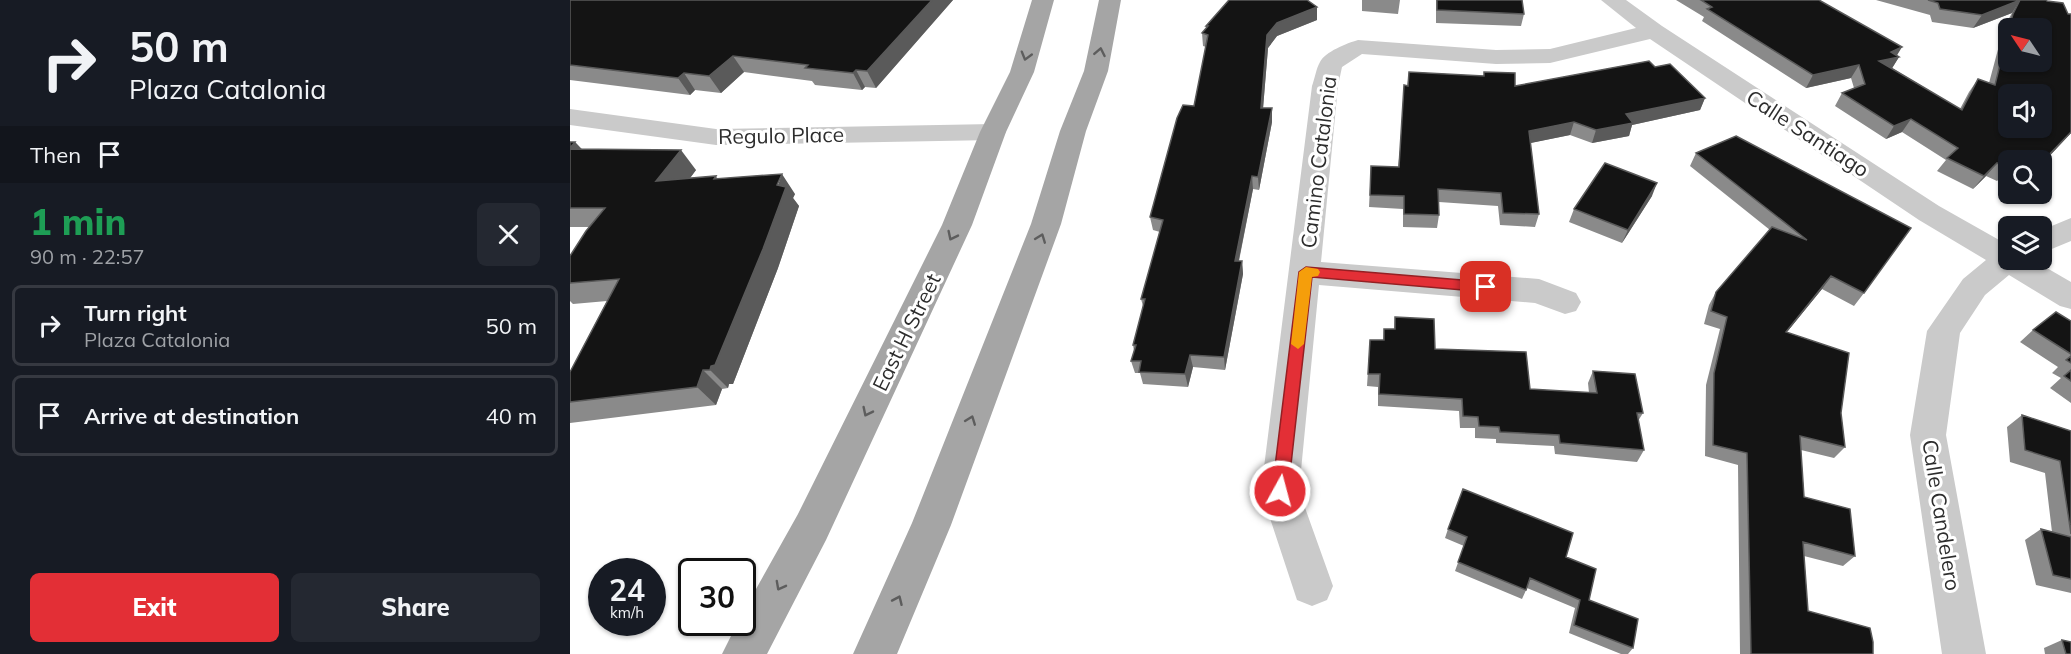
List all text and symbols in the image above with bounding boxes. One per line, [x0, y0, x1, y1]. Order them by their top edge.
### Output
north arrow [1998, 18, 2052, 72]
map controls [1998, 18, 2052, 270]
text: 50 m [129, 20, 229, 73]
icon: right [30, 24, 108, 102]
one-way arrow [1093, 47, 1106, 57]
one-way arrow [1021, 50, 1033, 61]
text: Plaza Catalonia [129, 72, 327, 106]
street label: Camino Catalonia [1295, 74, 1341, 250]
street label: Calle Santiago [1742, 84, 1874, 182]
button: sound [1998, 84, 2052, 138]
street label: Regulo Place [718, 121, 844, 149]
icon: arrive [93, 138, 126, 171]
text: Then [30, 141, 81, 169]
button: search [1998, 150, 2052, 204]
text: 1 min [30, 199, 126, 244]
button: close [477, 203, 540, 266]
button: layers [1998, 216, 2052, 270]
one-way arrow [947, 230, 959, 241]
one-way arrow [1034, 233, 1046, 244]
text: 90 m · 22:57 [30, 244, 144, 269]
pin [1460, 261, 1511, 312]
street label: East H Street [866, 269, 946, 395]
icon: arrive [1469, 270, 1502, 303]
text: Turn right [84, 299, 187, 327]
icon: right [33, 309, 66, 342]
text: 50 m [486, 312, 537, 340]
text: Plaza Catalonia [84, 327, 230, 352]
icon: arrive [33, 399, 66, 432]
text: Arrive at destination [84, 402, 299, 430]
text: 40 m [486, 402, 537, 430]
one-way arrow [863, 405, 875, 416]
one-way arrow [964, 415, 977, 425]
street label: Calle Candelero [1917, 438, 1967, 592]
position arrow [1248, 459, 1312, 523]
speed limit sign: 30 [678, 558, 756, 636]
text: 24 [609, 571, 645, 609]
button: Exit [30, 573, 279, 642]
button: Share [291, 573, 540, 642]
one-way arrow [776, 580, 788, 591]
one-way arrow [891, 596, 903, 607]
text: km/h [610, 603, 644, 622]

